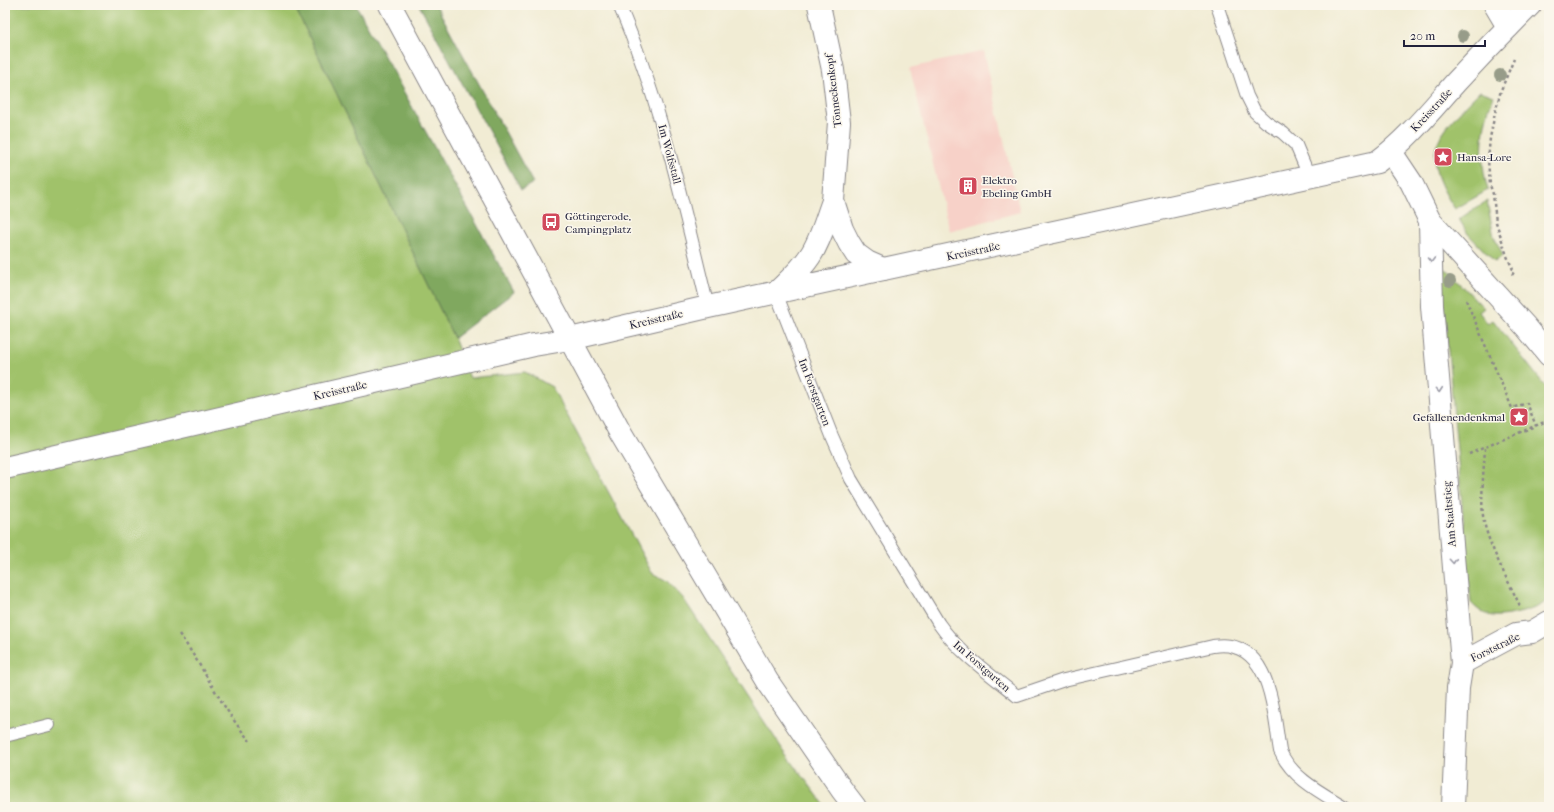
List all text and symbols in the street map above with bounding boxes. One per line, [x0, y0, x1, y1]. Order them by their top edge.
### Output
scale bar [1404, 22, 1485, 48]
text: 20 m [1410, 29, 1435, 43]
street label: Tönneckenkopf [822, 51, 844, 128]
street label: Kreisstraße [1408, 86, 1455, 135]
street label: Im Wolfsstall [655, 123, 684, 185]
place icon: Hansa-Lore [1432, 146, 1454, 168]
place label: Hansa-Lore [1457, 151, 1512, 164]
place label: Elektro Ebeling GmbH [982, 174, 1052, 200]
building icon: Elektro Ebeling GmbH [957, 175, 979, 197]
place label: Göttingerode, Campingplatz [565, 210, 631, 236]
bus stop icon: Göttingerode, Campingplatz [540, 211, 562, 233]
street label: Kreisstraße [945, 239, 1002, 264]
one-way arrow [1427, 257, 1435, 263]
street label: Kreisstraße [628, 307, 685, 332]
street label: Im Forstgarten [796, 357, 834, 428]
street label: Kreisstraße [312, 378, 369, 403]
one-way arrow [1434, 387, 1443, 393]
place icon: Gefallenendenkmal [1508, 406, 1530, 428]
place label: Gefallenendenkmal [1413, 411, 1505, 424]
street label: Am Stadtstieg [1440, 481, 1459, 548]
one-way arrow [1448, 558, 1457, 564]
street label: Forststraße [1468, 630, 1522, 665]
street label: Im Forstgarten [951, 638, 1013, 695]

